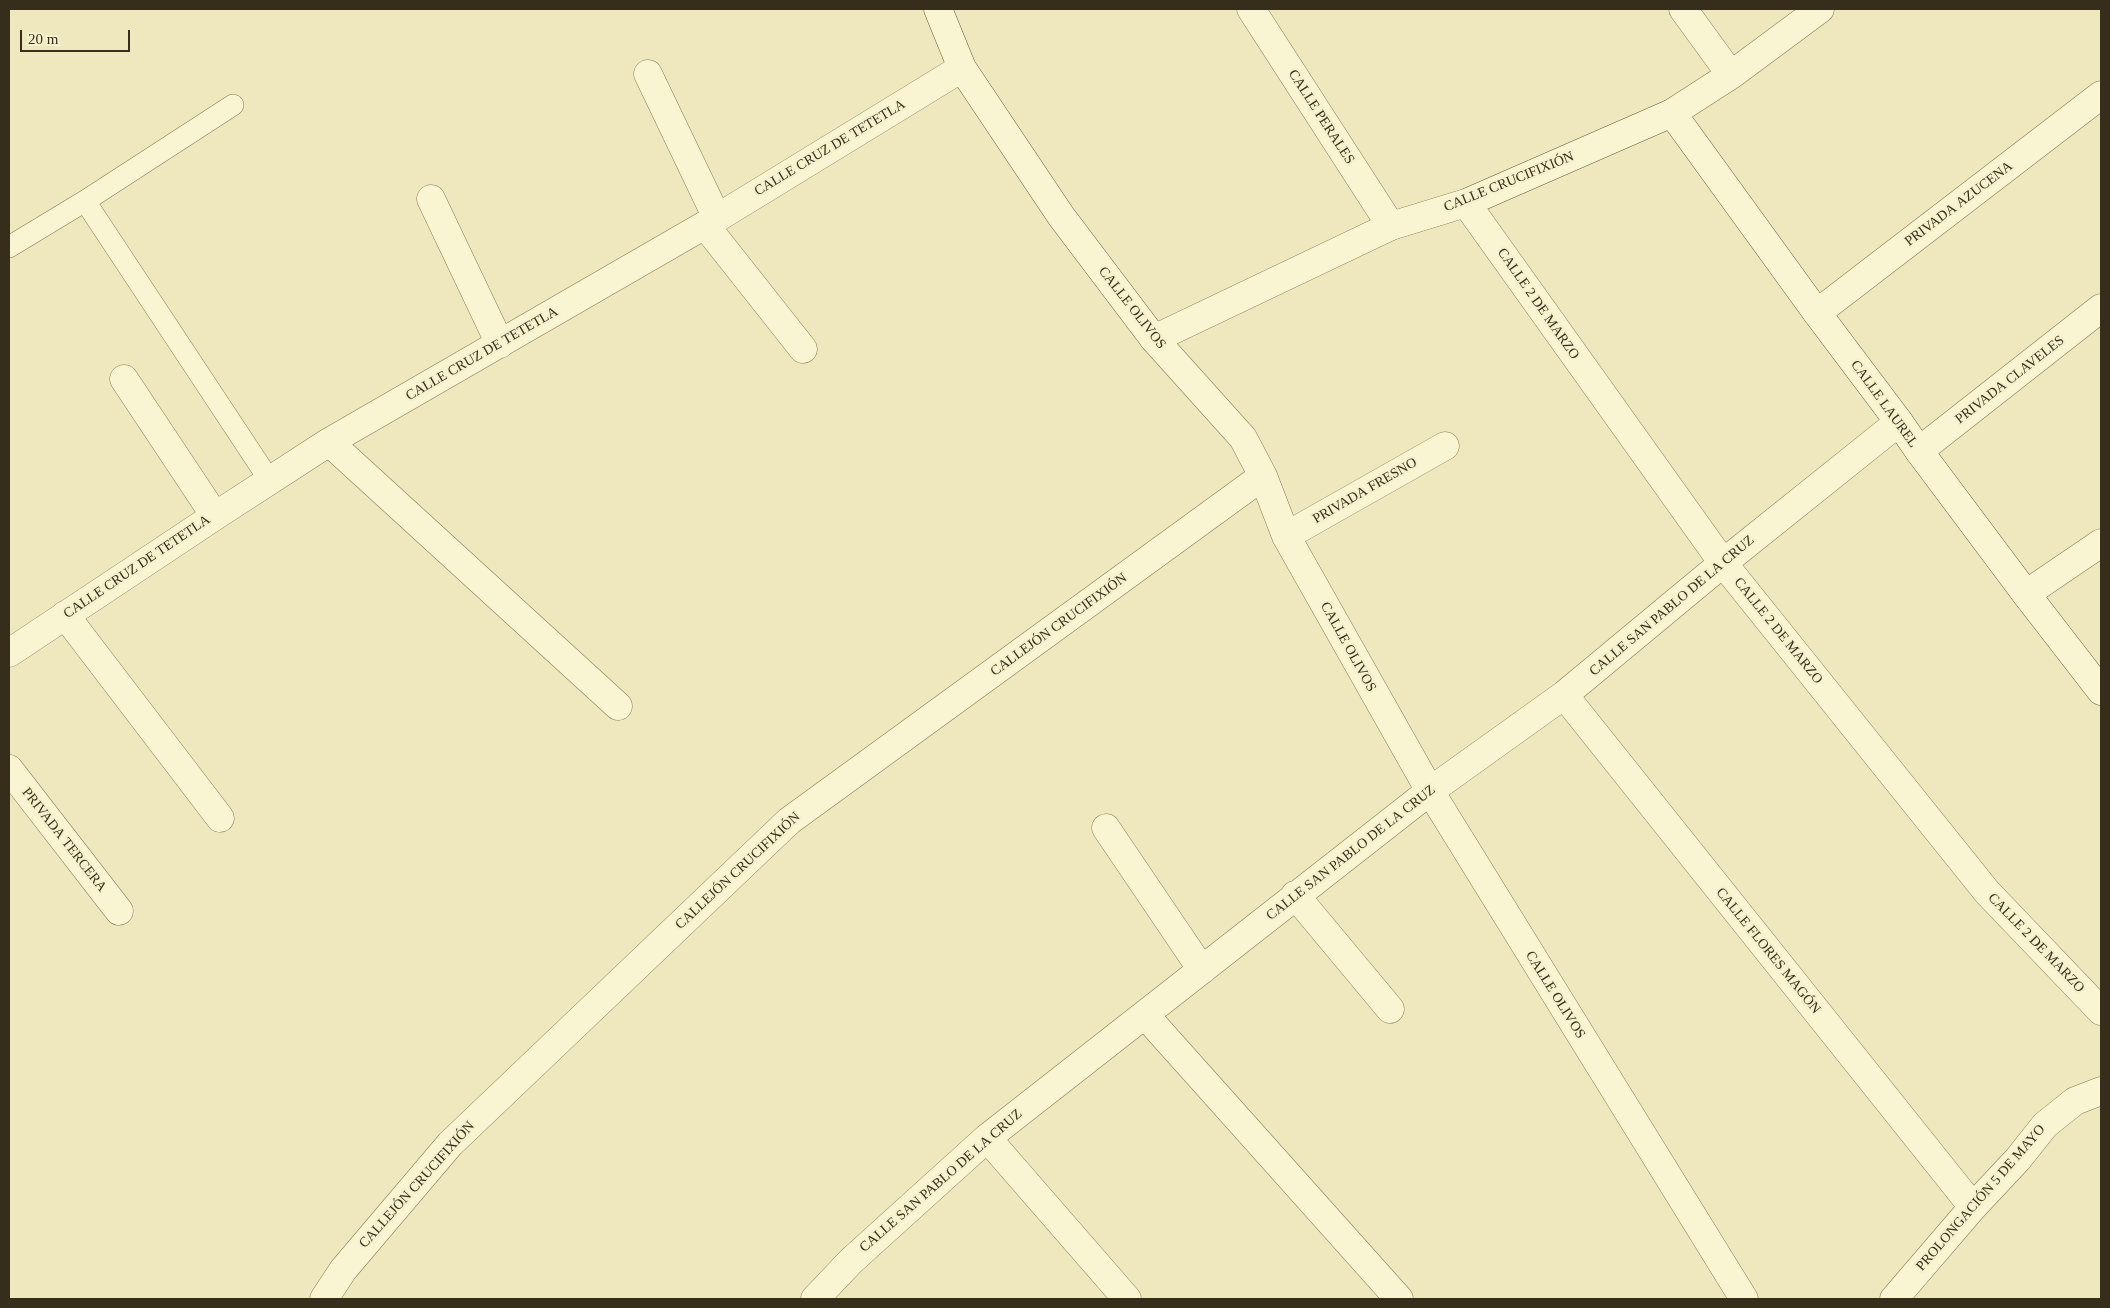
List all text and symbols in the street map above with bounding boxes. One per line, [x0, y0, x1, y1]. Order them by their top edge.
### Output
scale bar [22, 20, 132, 52]
text: 20 m [28, 31, 58, 47]
street label: CALLE PERALES [1284, 67, 1358, 167]
street label: CALLE CRUZ DE TETETLA [752, 96, 908, 200]
street label: CALLE CRUCIFIXIÓN [1441, 148, 1577, 216]
street label: PRIVADA AZUCENA [1902, 158, 2016, 250]
street label: CALLE 2 DE MARZO [1493, 245, 1583, 363]
street label: CALLE OLIVOS [1095, 263, 1169, 353]
street label: CALLE CRUZ DE TETETLA [403, 303, 561, 405]
street label: PRIVADA CLAVELES [1952, 332, 2068, 428]
street label: CALLE LAUREL [1847, 357, 1921, 451]
street label: PRIVADA FRESNO [1310, 454, 1420, 528]
street label: CALLE CRUZ DE TETETLA [61, 512, 213, 622]
street label: CALLE SAN PABLO DE LA CRUZ [1586, 532, 1758, 680]
street label: CALLEJÓN CRUCIFIXIÓN [988, 570, 1130, 680]
street label: CALLE 2 DE MARZO [1730, 574, 1826, 688]
street label: CALLE OLIVOS [1316, 599, 1380, 695]
street label: CALLE SAN PABLO DE LA CRUZ [1263, 782, 1439, 924]
street label: PRIVADA TERCERA [18, 785, 110, 895]
street label: CALLEJÓN CRUCIFIXIÓN [672, 809, 804, 933]
street label: CALLE FLORES MAGÓN [1712, 885, 1824, 1017]
street label: CALLE 2 DE MARZO [1984, 890, 2088, 996]
street label: CALLE OLIVOS [1521, 948, 1589, 1042]
street label: CALLE SAN PABLO DE LA CRUZ [856, 1106, 1026, 1256]
street label: CALLEJÓN CRUCIFIXIÓN [356, 1118, 478, 1252]
street label: PROLONGACIÓN 5 DE MAYO [1913, 1122, 2049, 1274]

